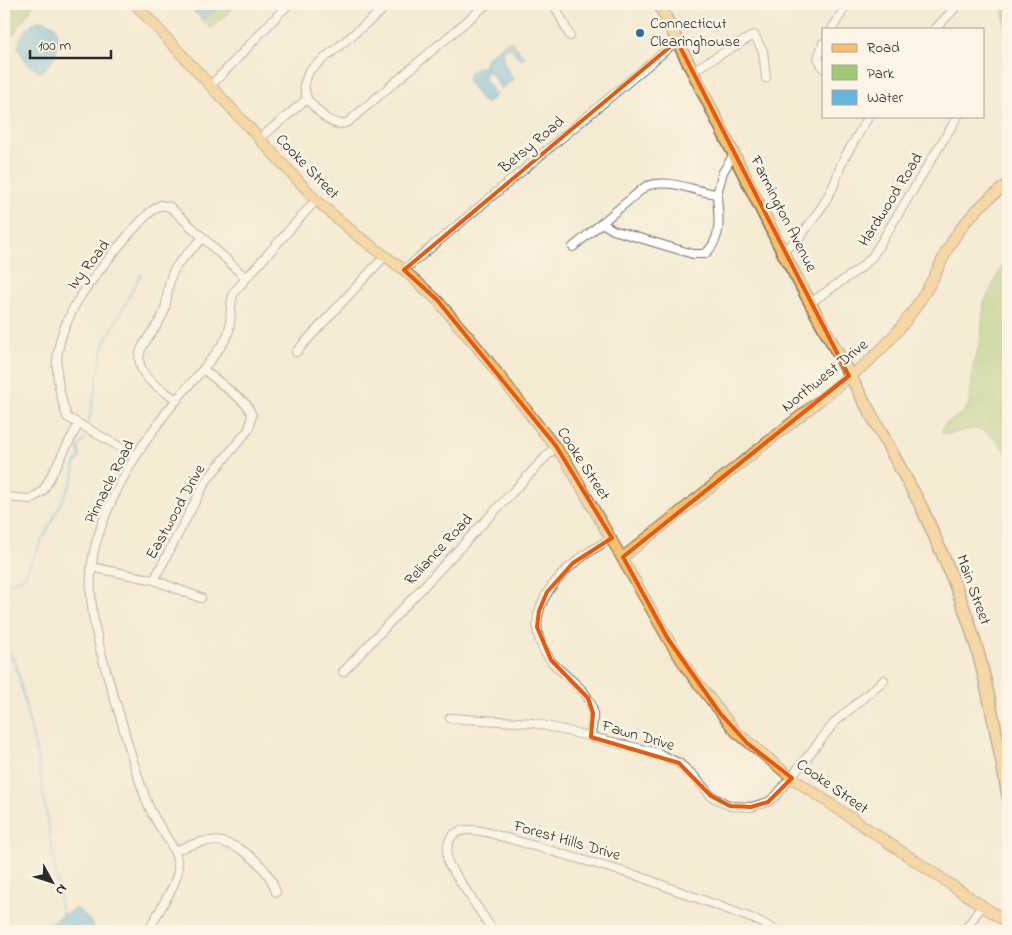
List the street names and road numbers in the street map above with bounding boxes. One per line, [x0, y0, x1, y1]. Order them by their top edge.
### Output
street label: Betsy Road [493, 110, 570, 180]
street label: Cooke Street [269, 129, 345, 206]
street label: Hardwood Road [853, 148, 929, 252]
street label: Farmington Avenue [743, 151, 823, 277]
street label: Ivy Road [62, 235, 116, 295]
street label: Northwest Drive [776, 333, 874, 419]
street label: Cooke Street [550, 422, 616, 506]
street label: Pinnacle Road [79, 436, 141, 528]
street label: Eastwood Drive [140, 459, 212, 564]
street label: Reliance Road [399, 508, 479, 592]
street label: Main Street [949, 551, 997, 629]
street label: Fawn Drive [598, 714, 678, 758]
street label: Cooke Street [791, 753, 874, 821]
street label: Forest Hills Drive [510, 814, 624, 868]

